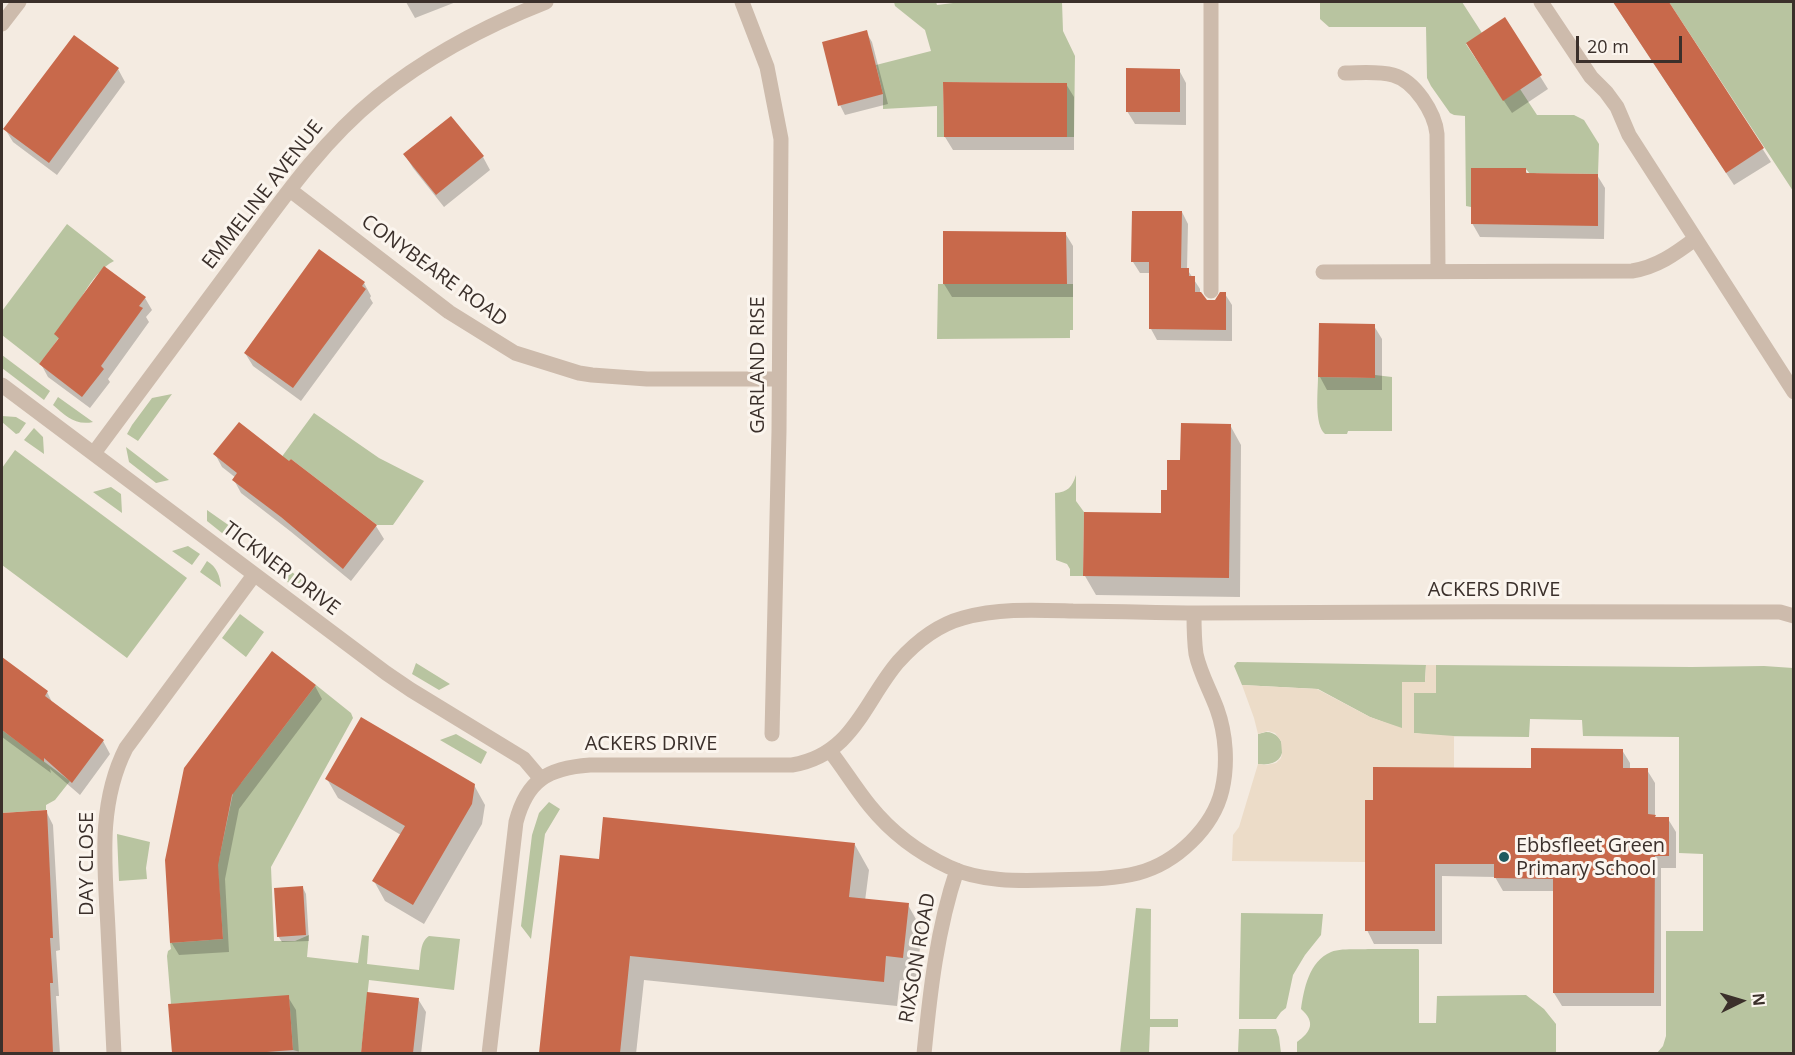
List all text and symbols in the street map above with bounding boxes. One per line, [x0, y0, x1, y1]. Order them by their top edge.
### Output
scale bar [1579, 24, 1686, 62]
text: 20 m [1587, 34, 1629, 58]
street label: EMMELINE AVENUE [198, 116, 328, 274]
street label: CONYBEARE ROAD [356, 210, 512, 332]
street label: GARLAND RISE [746, 296, 770, 434]
street label: TICKNER DRIVE [218, 517, 344, 621]
street label: ACKERS DRIVE [1428, 578, 1560, 602]
street label: ACKERS DRIVE [585, 732, 717, 756]
street label: DAY CLOSE [75, 812, 99, 916]
place label: Ebbsfleet Green Primary School [1516, 834, 1665, 881]
marker: Ebbsfleet Green Primary School [1497, 850, 1511, 864]
street label: RIXSON ROAD [895, 891, 941, 1025]
north arrow [1711, 971, 1771, 1031]
text: N [1747, 992, 1770, 1007]

